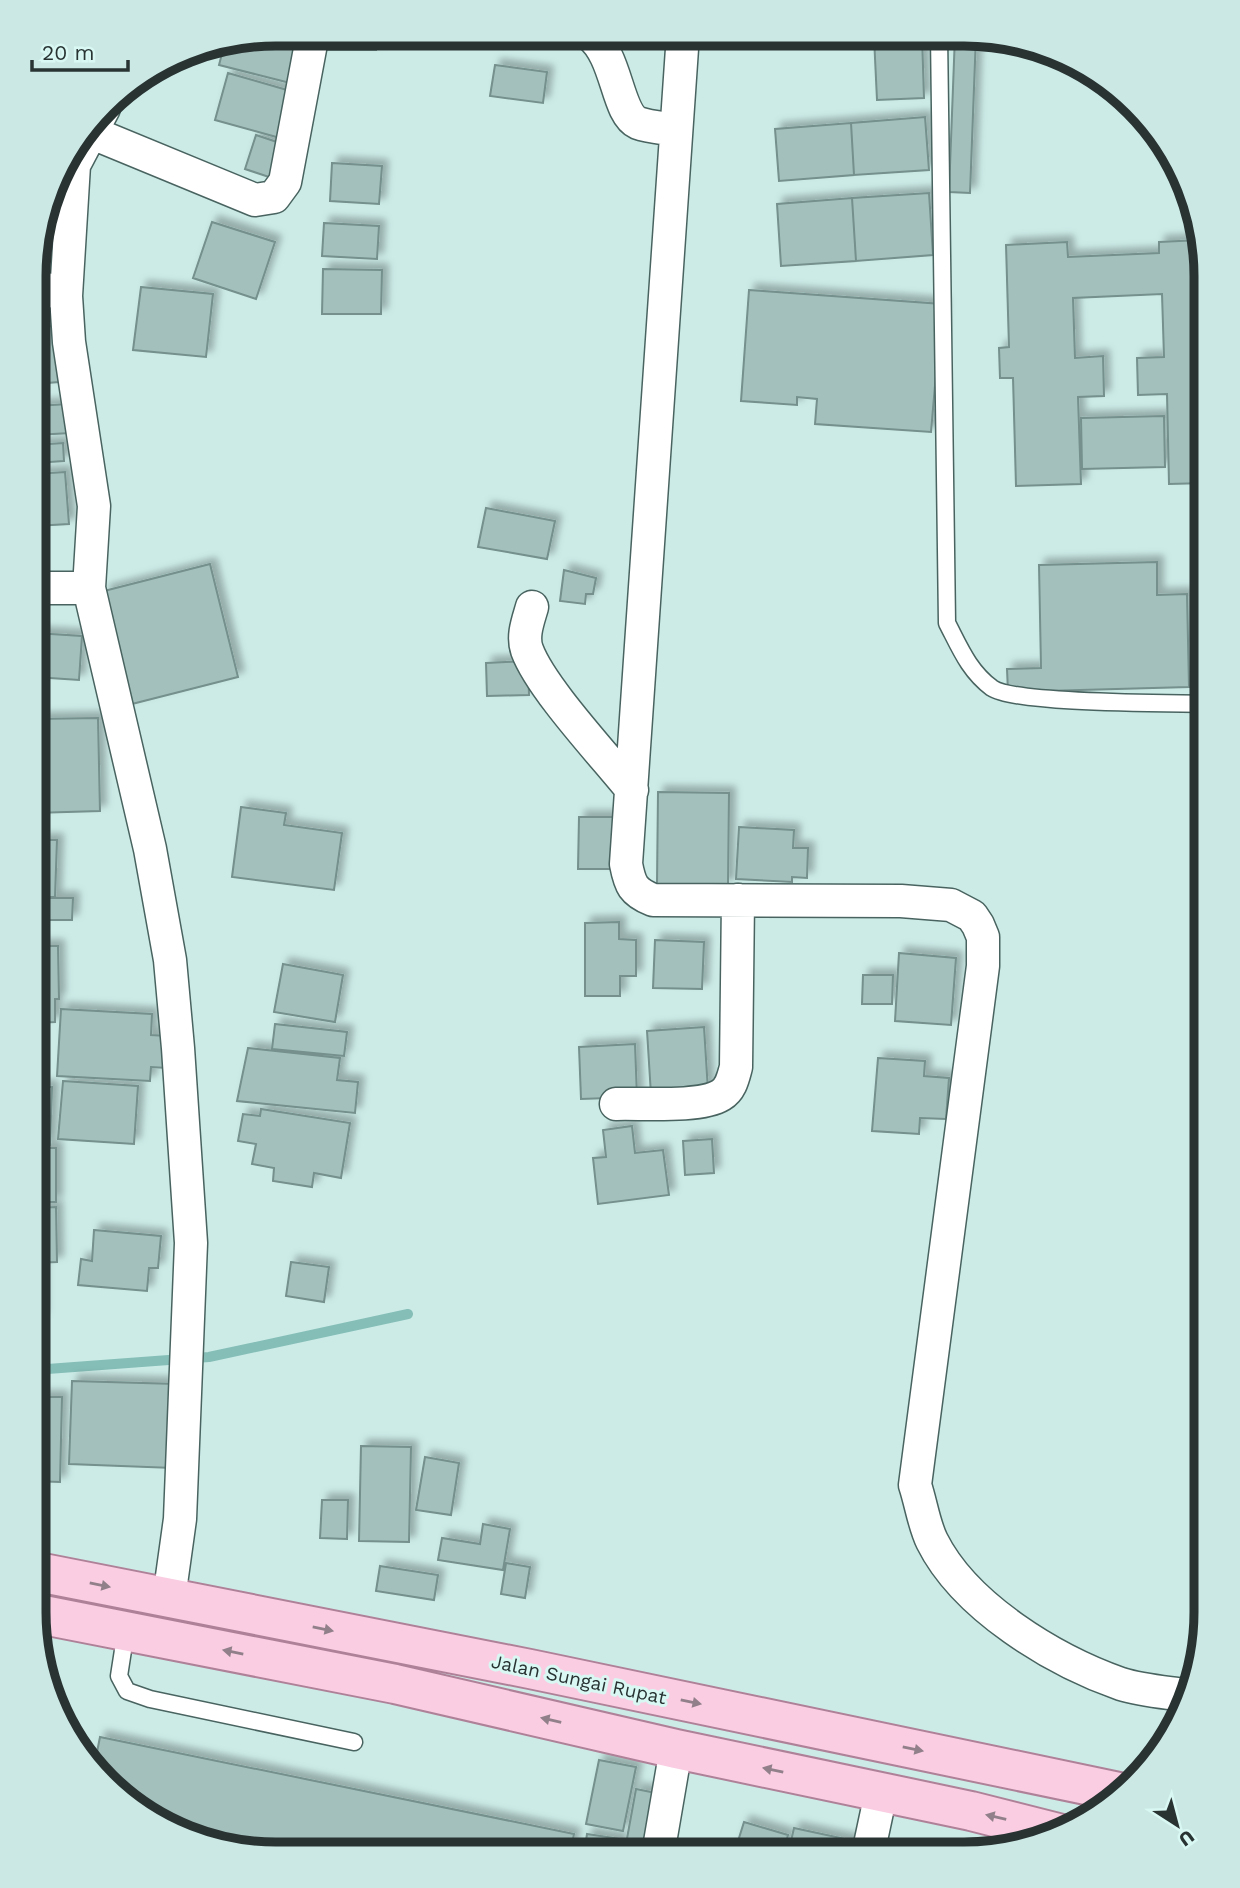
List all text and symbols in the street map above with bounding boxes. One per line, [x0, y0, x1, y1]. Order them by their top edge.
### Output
scale bar [32, 28, 128, 72]
text: 20 m [42, 40, 94, 65]
one-way arrow [89, 1580, 111, 1591]
one-way arrow [312, 1623, 334, 1634]
one-way arrow [222, 1647, 244, 1658]
street label: Jalan Sungai Rupat [489, 1650, 669, 1709]
one-way arrow [680, 1697, 702, 1708]
one-way arrow [540, 1714, 562, 1725]
one-way arrow [902, 1743, 924, 1754]
one-way arrow [762, 1764, 784, 1775]
north arrow [1142, 1790, 1212, 1860]
one-way arrow [985, 1811, 1007, 1822]
text: U [1174, 1825, 1199, 1852]

